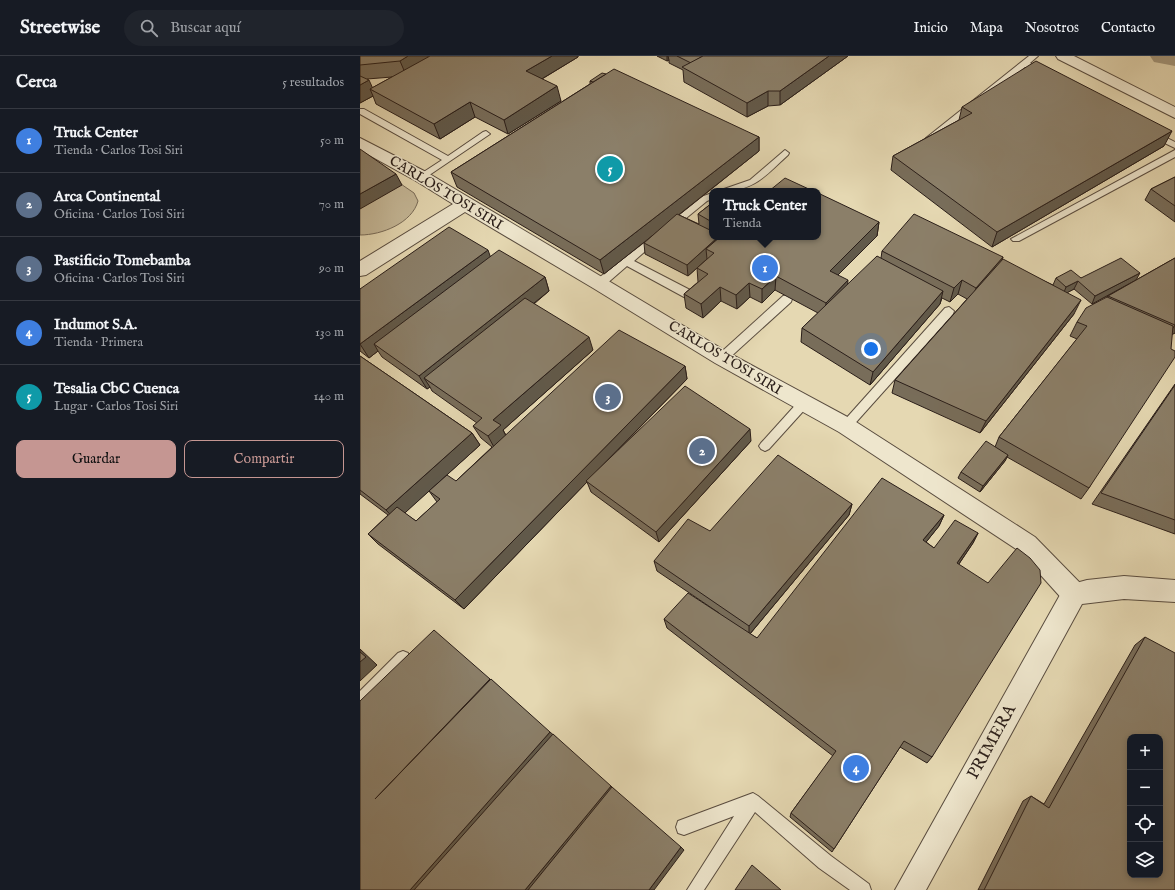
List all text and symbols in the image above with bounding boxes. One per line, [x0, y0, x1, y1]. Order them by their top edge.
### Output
search box [124, 10, 404, 46]
text: Streetwise [20, 16, 100, 40]
icon: search [138, 17, 160, 39]
text: Buscar aquí [170, 18, 241, 37]
text: Inicio [913, 19, 948, 37]
text: Mapa [970, 19, 1003, 37]
text: Nosotros [1025, 19, 1079, 37]
text: Contacto [1101, 19, 1155, 37]
text: Cerca [16, 72, 57, 93]
text: 5 resultados [282, 74, 344, 91]
text: Truck Center [54, 123, 138, 142]
text: 1 [27, 132, 31, 149]
text: 50 m [320, 132, 344, 149]
text: Tienda · Carlos Tosi Siri [54, 142, 183, 159]
street label: CARLOS TOSI SIRI [386, 152, 506, 234]
pin: 5 [597, 154, 623, 184]
text: Arca Continental [54, 187, 160, 206]
popup [709, 188, 821, 240]
text: 2 [26, 196, 32, 213]
text: 70 m [319, 196, 344, 213]
text: Truck Center [723, 196, 807, 215]
text: Oficina · Carlos Tosi Siri [54, 206, 185, 223]
text: Tienda [723, 215, 761, 232]
text: Pastificio Tomebamba [54, 251, 191, 270]
pin: 1 [752, 253, 778, 283]
text: 3 [27, 260, 31, 277]
text: 90 m [319, 260, 344, 277]
text: Oficina · Carlos Tosi Siri [54, 270, 185, 287]
text: Indumot S.A. [54, 315, 137, 334]
street label: CARLOS TOSI SIRI [665, 317, 785, 399]
text: 4 [26, 324, 32, 341]
text: 130 m [315, 324, 344, 341]
text: Tienda · Primera [54, 334, 143, 351]
your location [861, 339, 881, 359]
text: Tesalia CbC Cuenca [54, 379, 179, 398]
pin: 3 [595, 382, 621, 412]
text: 5 [27, 388, 31, 405]
text: 140 m [314, 388, 344, 405]
text: Lugar · Carlos Tosi Siri [54, 398, 178, 415]
pin: 2 [689, 436, 715, 466]
button: Guardar [16, 440, 176, 478]
button: Compartir [184, 440, 344, 478]
street label: PRIMERA [963, 701, 1021, 783]
map controls [1127, 734, 1163, 878]
button: + [1127, 734, 1163, 770]
pin: 4 [843, 753, 869, 783]
button: − [1127, 770, 1163, 806]
button: locate [1127, 806, 1163, 842]
button: layers [1127, 842, 1163, 878]

